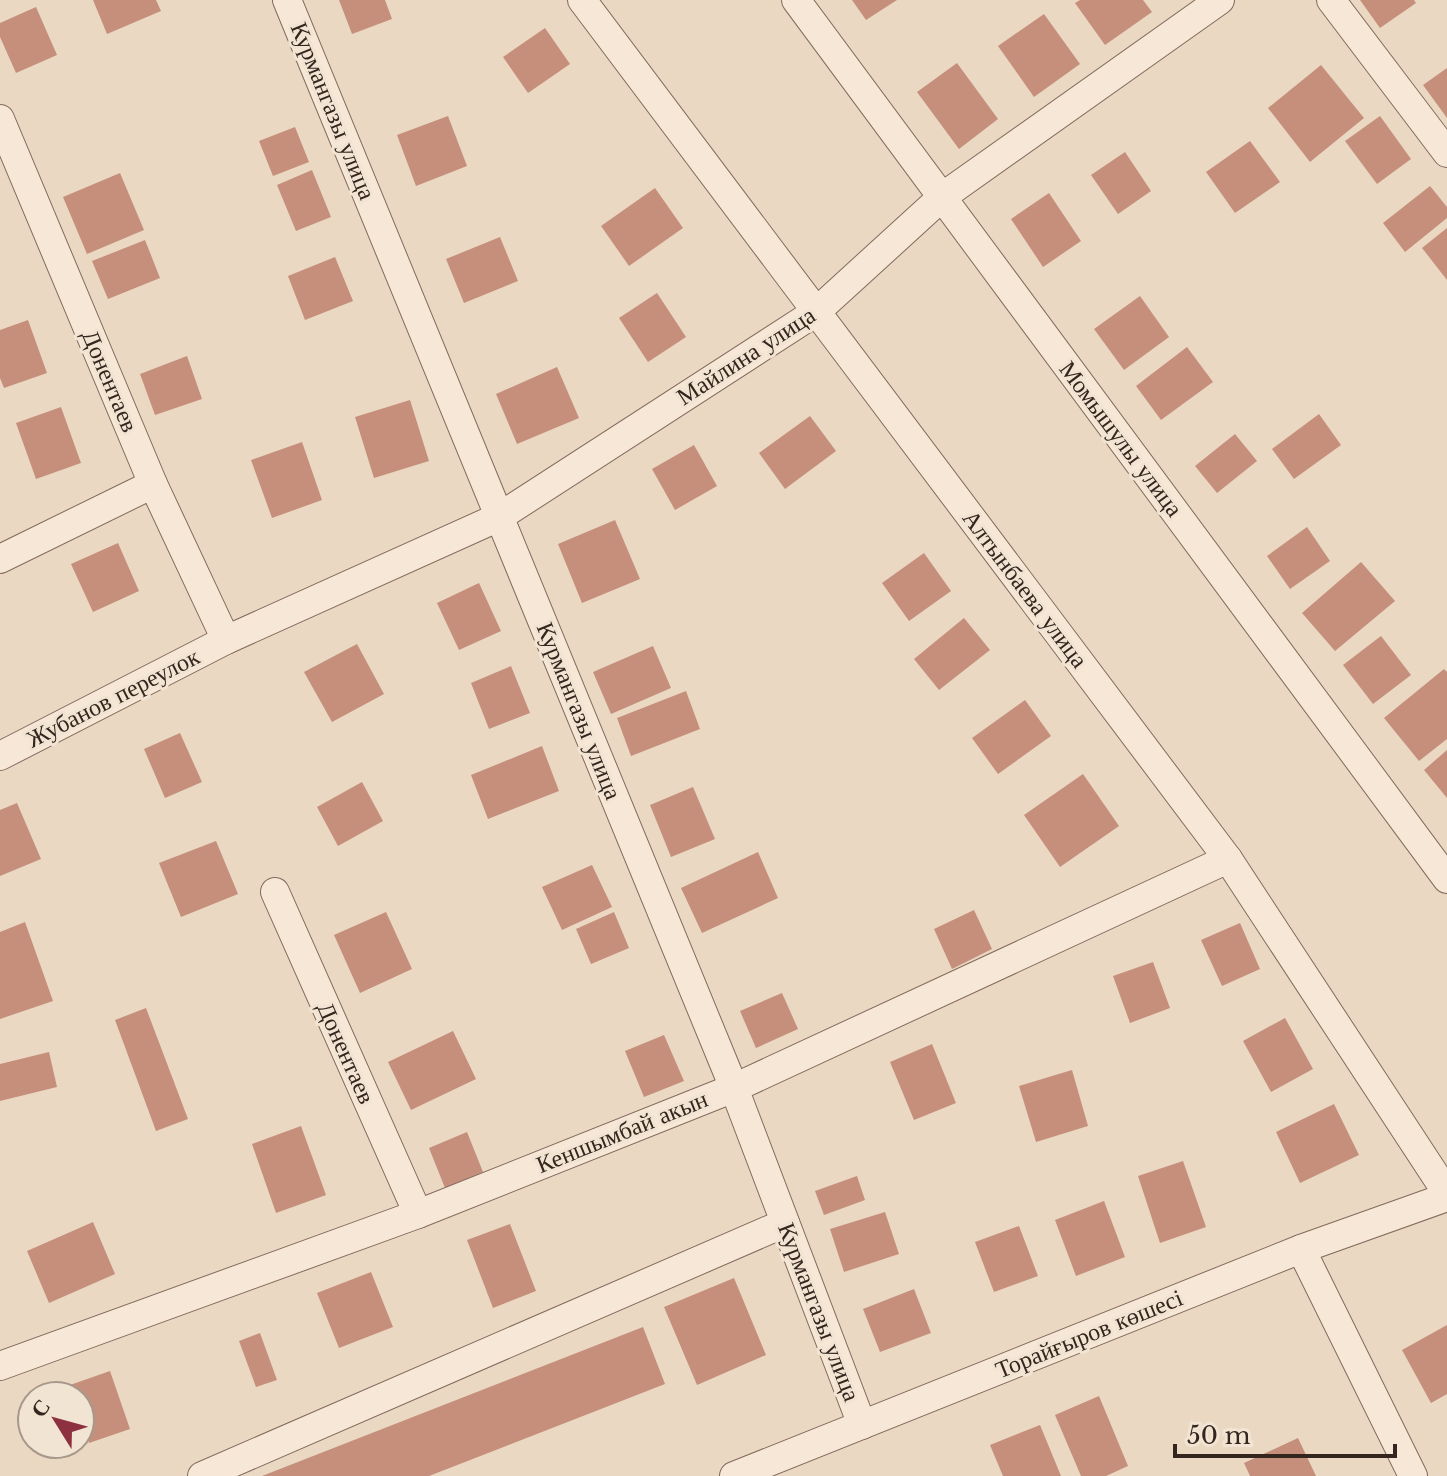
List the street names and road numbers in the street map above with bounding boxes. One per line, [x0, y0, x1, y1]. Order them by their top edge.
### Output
street label: Курмангазы улица [285, 18, 382, 204]
street label: Майлина улица [671, 300, 821, 411]
street label: Донентаев [76, 325, 145, 436]
street label: Момышулы улица [1053, 355, 1190, 522]
street label: Алтынбаева улица [957, 504, 1094, 674]
street label: Курмангазы улица [531, 618, 628, 804]
street label: Жубанов переулок [22, 641, 204, 754]
street label: Донентаев [311, 998, 382, 1108]
street label: Кеншымбай акын [532, 1084, 712, 1179]
street label: Курмангазы улица [772, 1219, 867, 1405]
street label: Торайғыров көшесі [991, 1283, 1187, 1384]

